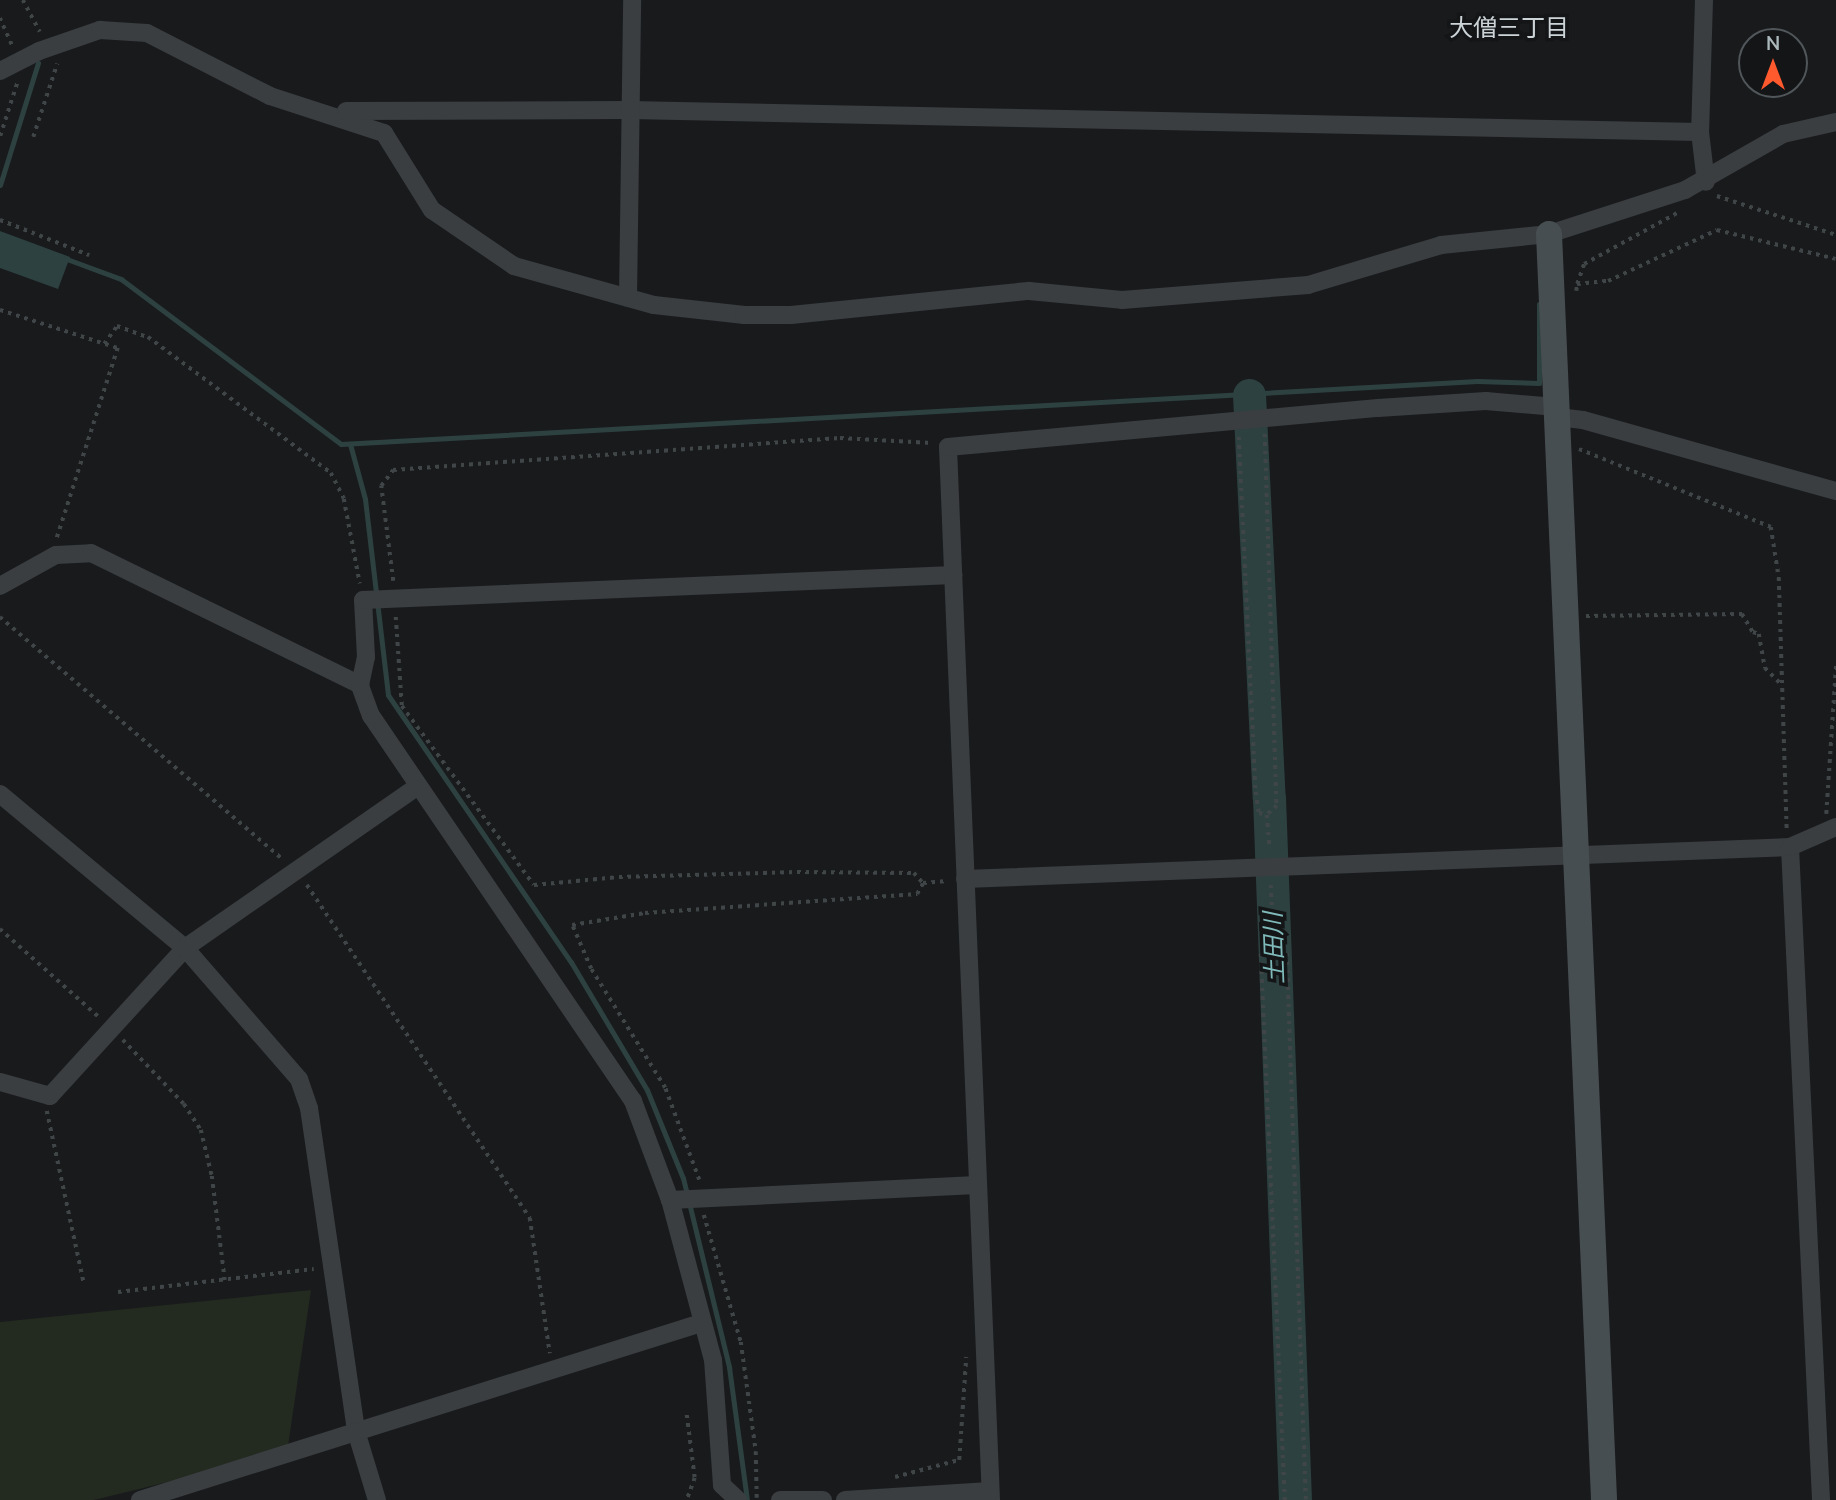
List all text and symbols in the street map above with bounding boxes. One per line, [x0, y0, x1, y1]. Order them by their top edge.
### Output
district label: 大僧三丁目 [1449, 15, 1569, 43]
north arrow [1738, 28, 1808, 98]
text: N [1766, 31, 1780, 57]
water label: 土田川 [1259, 912, 1291, 984]

